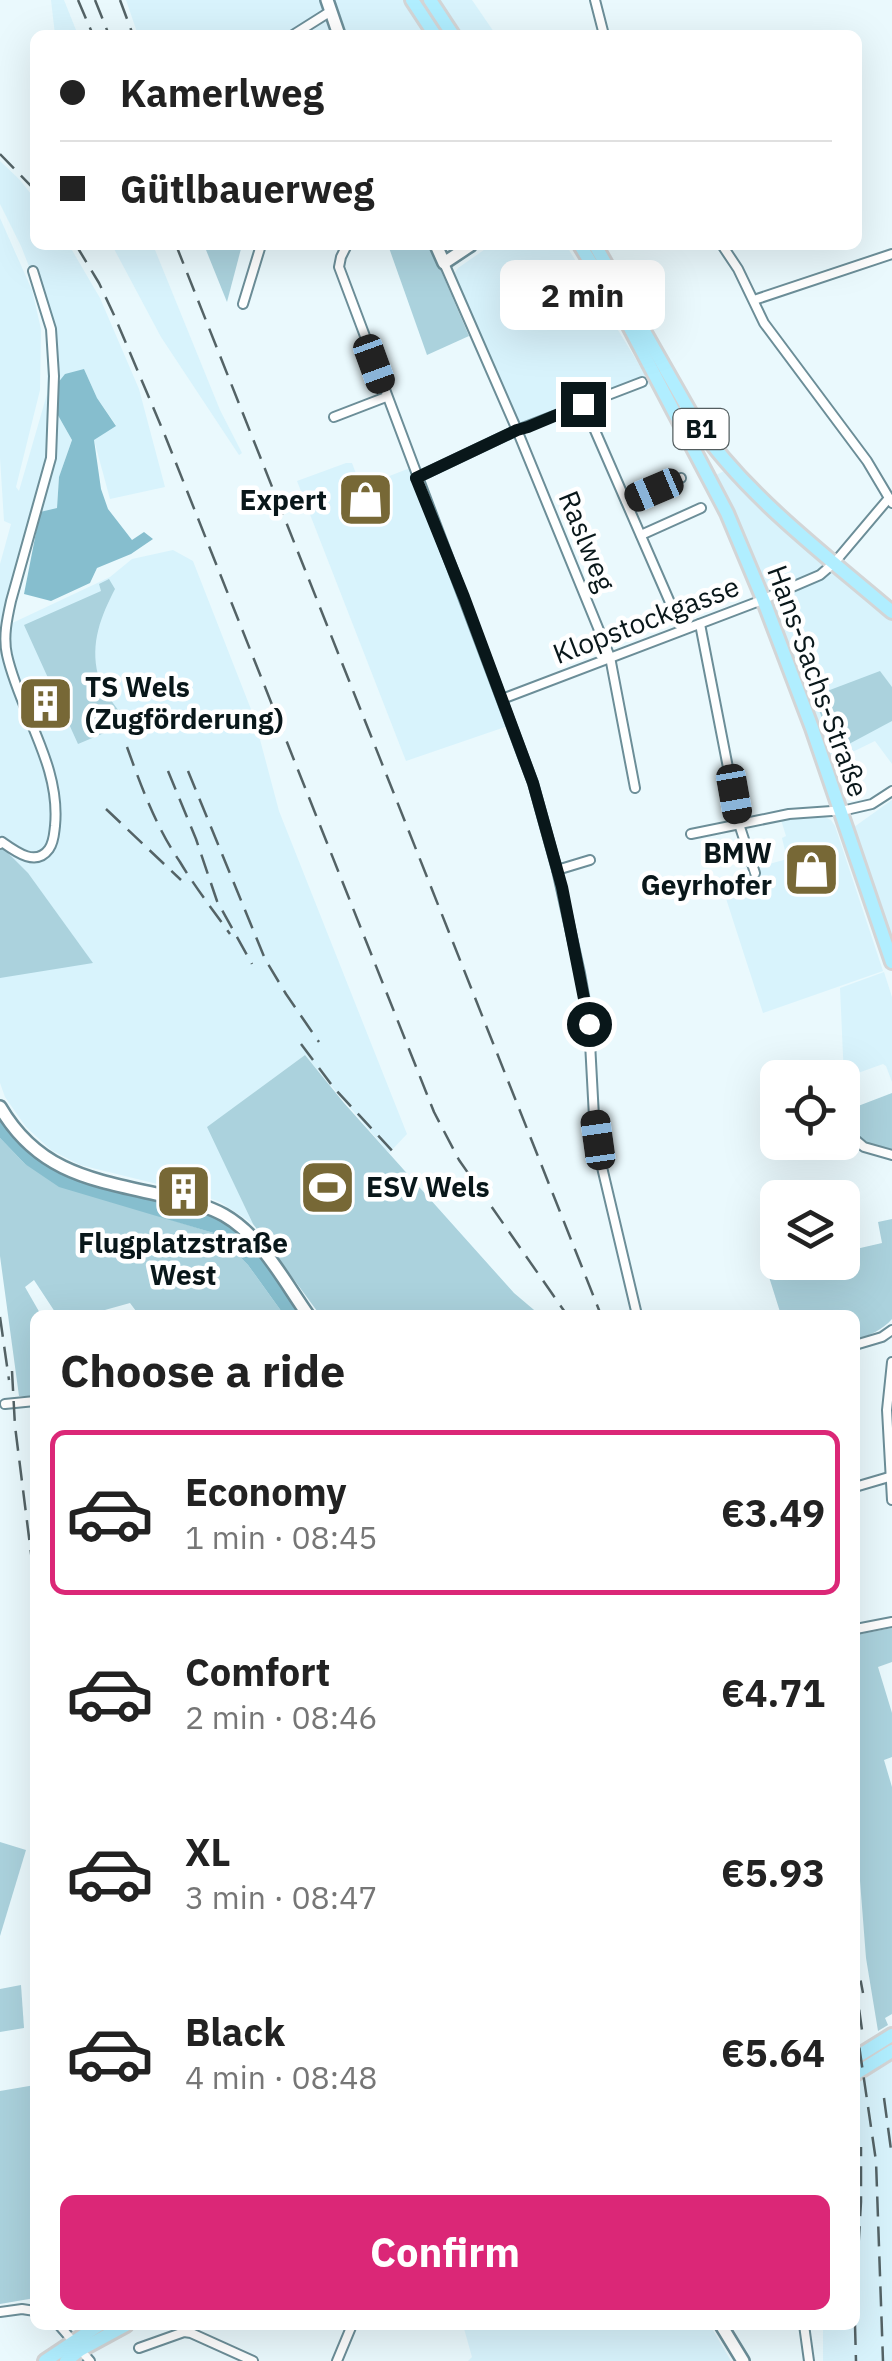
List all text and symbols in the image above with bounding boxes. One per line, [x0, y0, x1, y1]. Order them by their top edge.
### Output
text: Kamerlweg [120, 68, 324, 117]
text: Gütlbauerweg [120, 164, 374, 213]
callout: 2 min [500, 259, 666, 329]
text: 2 min [541, 274, 624, 316]
car [350, 331, 398, 397]
route end [561, 382, 606, 427]
road number: B1 [674, 409, 728, 449]
car [621, 464, 687, 516]
shop icon: Expert [336, 470, 396, 530]
place label: Expert [239, 481, 327, 518]
street label: Raslweg [551, 485, 624, 597]
street label: Hans-Sachs-Straße [759, 560, 878, 802]
street label: Klopstockgasse [547, 567, 744, 672]
place label: TS Wels (Zugförderung) [85, 668, 284, 737]
building icon: TS Wels (Zugförderung) [16, 673, 76, 733]
car [714, 762, 754, 826]
place label: BMW Geyrhofer [641, 834, 772, 903]
shop icon: BMW Geyrhofer [781, 839, 841, 899]
route start [567, 1002, 612, 1047]
map controls [760, 1060, 860, 1280]
button: locate [760, 1060, 860, 1160]
car [579, 1108, 617, 1172]
sports icon: ESV Wels [297, 1157, 357, 1217]
building icon: Flugplatzstraße West [153, 1162, 213, 1222]
place label: ESV Wels [366, 1168, 490, 1205]
button: layers [760, 1180, 860, 1280]
place label: Flugplatzstraße West [78, 1224, 288, 1293]
text: Choose a ride [60, 1341, 345, 1399]
text: Economy [185, 1467, 347, 1516]
icon: car [65, 1468, 155, 1558]
text: €3.49 [721, 1488, 825, 1537]
text: 1 min · 08:45 [185, 1516, 378, 1558]
text: Comfort [185, 1647, 330, 1696]
icon: car [65, 1648, 155, 1738]
text: €4.71 [721, 1668, 825, 1717]
text: 2 min · 08:46 [185, 1696, 378, 1738]
text: XL [185, 1827, 231, 1876]
icon: car [65, 1828, 155, 1918]
text: €5.93 [721, 1848, 825, 1897]
text: 3 min · 08:47 [185, 1876, 378, 1918]
text: Black [185, 2007, 285, 2056]
icon: car [65, 2008, 155, 2098]
text: €5.64 [721, 2028, 825, 2077]
text: 4 min · 08:48 [185, 2056, 378, 2098]
button: Confirm [60, 2195, 830, 2310]

